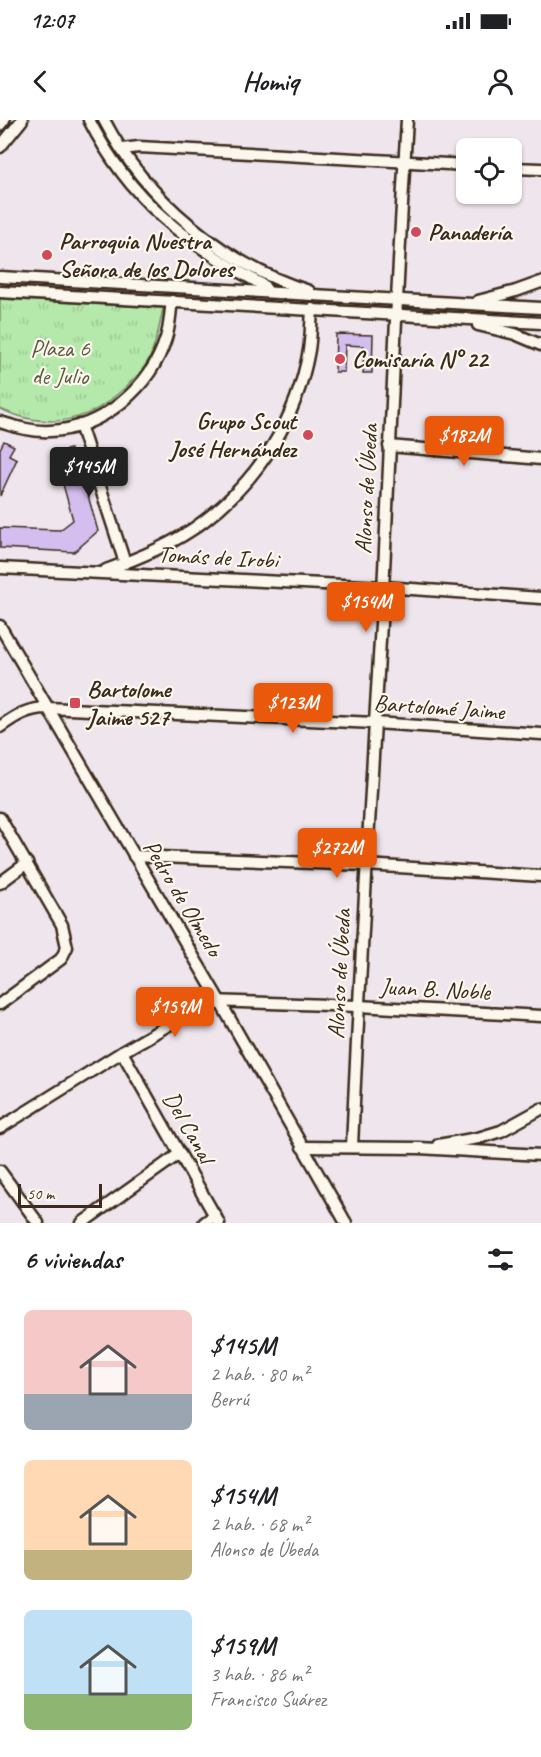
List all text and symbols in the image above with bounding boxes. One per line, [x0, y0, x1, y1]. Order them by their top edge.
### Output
text: 12:07 [30, 7, 74, 35]
text: Homiq [242, 64, 299, 98]
icon: back [24, 65, 57, 98]
icon: person [484, 65, 517, 98]
map controls [456, 138, 522, 204]
button: locate [456, 138, 522, 204]
place label: Panadería [428, 217, 514, 247]
marker: Panadería [409, 225, 423, 239]
place label: Parroquia Nuestra Señora de los Dolores [59, 226, 236, 284]
marker: Parroquia Nuestra Señora de los Dolores [40, 248, 54, 262]
park label: Plaza 6 de Julio [30, 333, 91, 391]
place label: Comisaría N° 22 [352, 344, 490, 374]
marker: Comisaría N° 22 [333, 352, 347, 366]
place label: Grupo Scout José Hernández [168, 406, 299, 464]
pin: $182M [422, 416, 506, 467]
street label: Alonso de Úbeda [348, 422, 384, 555]
text: $182M [439, 423, 489, 448]
marker: Grupo Scout José Hernández [301, 428, 315, 442]
pin: $145M [47, 447, 131, 498]
text: $145M [64, 454, 114, 479]
street label: Tomás de Irobi [157, 539, 282, 575]
pin: $154M [324, 582, 408, 633]
text: $154M [341, 589, 391, 614]
place label: Bartolome Jaime 527 [85, 674, 172, 732]
pin: $123M [251, 683, 335, 734]
street label: Bartolomé Jaime [373, 687, 508, 727]
text: $123M [268, 690, 318, 715]
marker: Bartolome Jaime 527 [68, 696, 82, 710]
pin: $272M [295, 828, 379, 879]
street label: Pedro de Olmedo [136, 834, 231, 964]
text: $272M [312, 835, 362, 860]
street label: Alonso de Úbeda [321, 907, 357, 1040]
street label: Juan B. Noble [378, 971, 493, 1007]
pin: $159M [133, 987, 217, 1038]
text: $159M [150, 994, 200, 1019]
street label: Del Canal [157, 1086, 223, 1172]
scale bar [18, 1181, 102, 1208]
text: 50 m [27, 1184, 54, 1204]
text: 6 viviendas [24, 1243, 122, 1276]
icon: filters [484, 1243, 517, 1276]
text: $145M [210, 1329, 275, 1362]
icon: home [72, 1334, 144, 1406]
text: 2 hab. · 80 m² [210, 1362, 308, 1387]
text: Berrú [210, 1387, 249, 1412]
text: $154M [210, 1479, 275, 1512]
icon: home [72, 1484, 144, 1556]
text: 2 hab. · 68 m² [210, 1512, 308, 1537]
text: Alonso de Úbeda [210, 1537, 318, 1562]
text: $159M [210, 1629, 275, 1662]
icon: home [72, 1634, 144, 1706]
text: 3 hab. · 86 m² [210, 1662, 308, 1687]
text: Francisco Suárez [210, 1687, 326, 1712]

